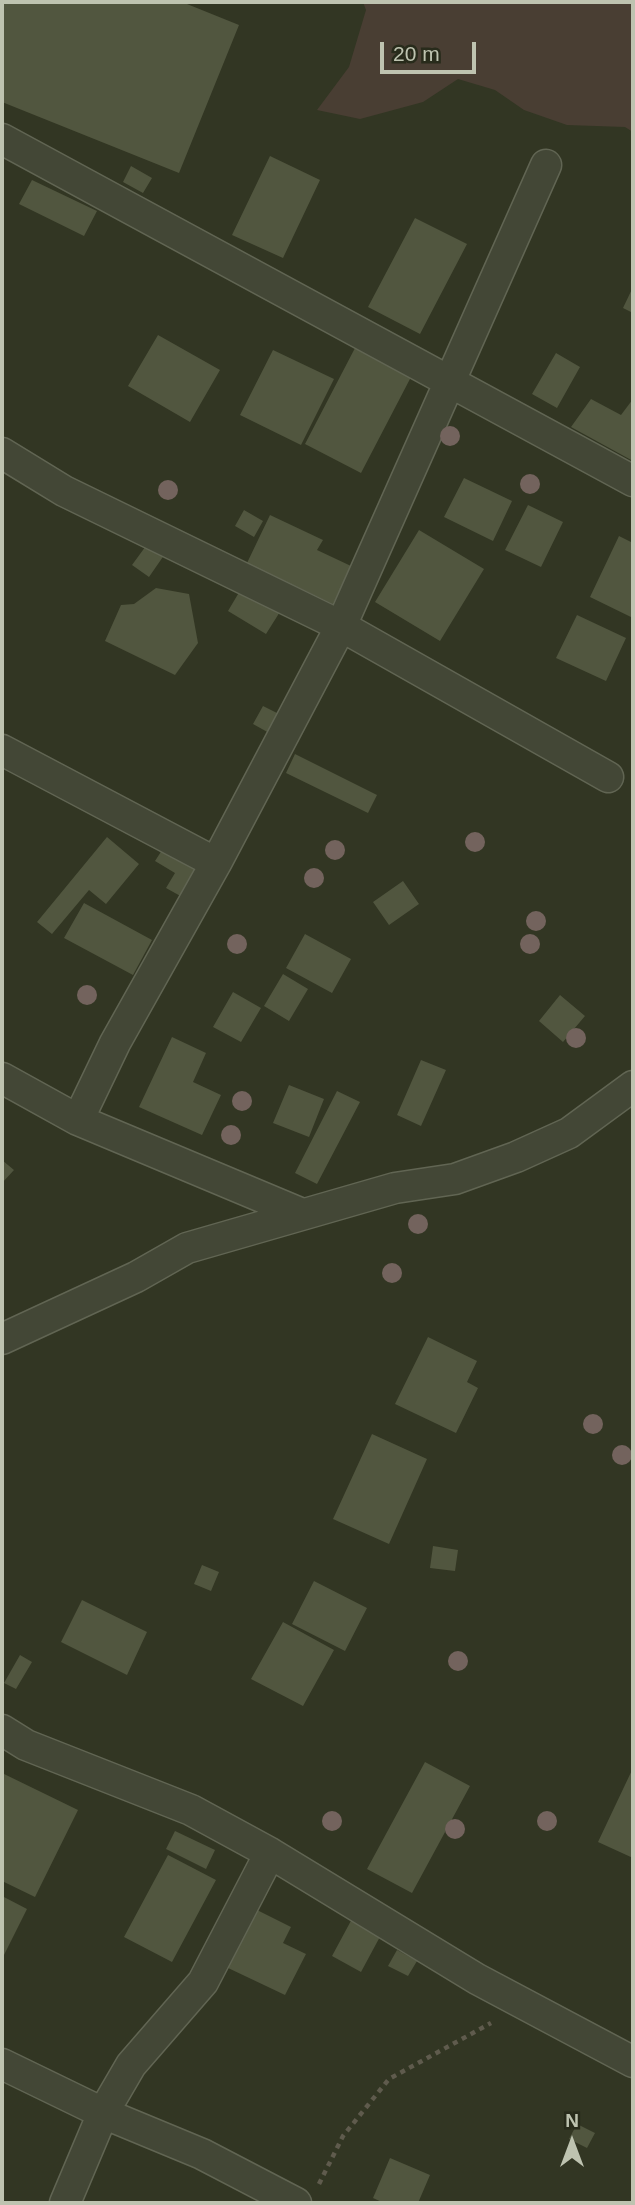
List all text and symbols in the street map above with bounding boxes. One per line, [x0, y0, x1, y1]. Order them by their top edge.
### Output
scale bar [383, 28, 479, 72]
text: 20 m [393, 42, 440, 65]
north arrow [537, 2107, 607, 2177]
text: N [565, 2110, 579, 2131]

